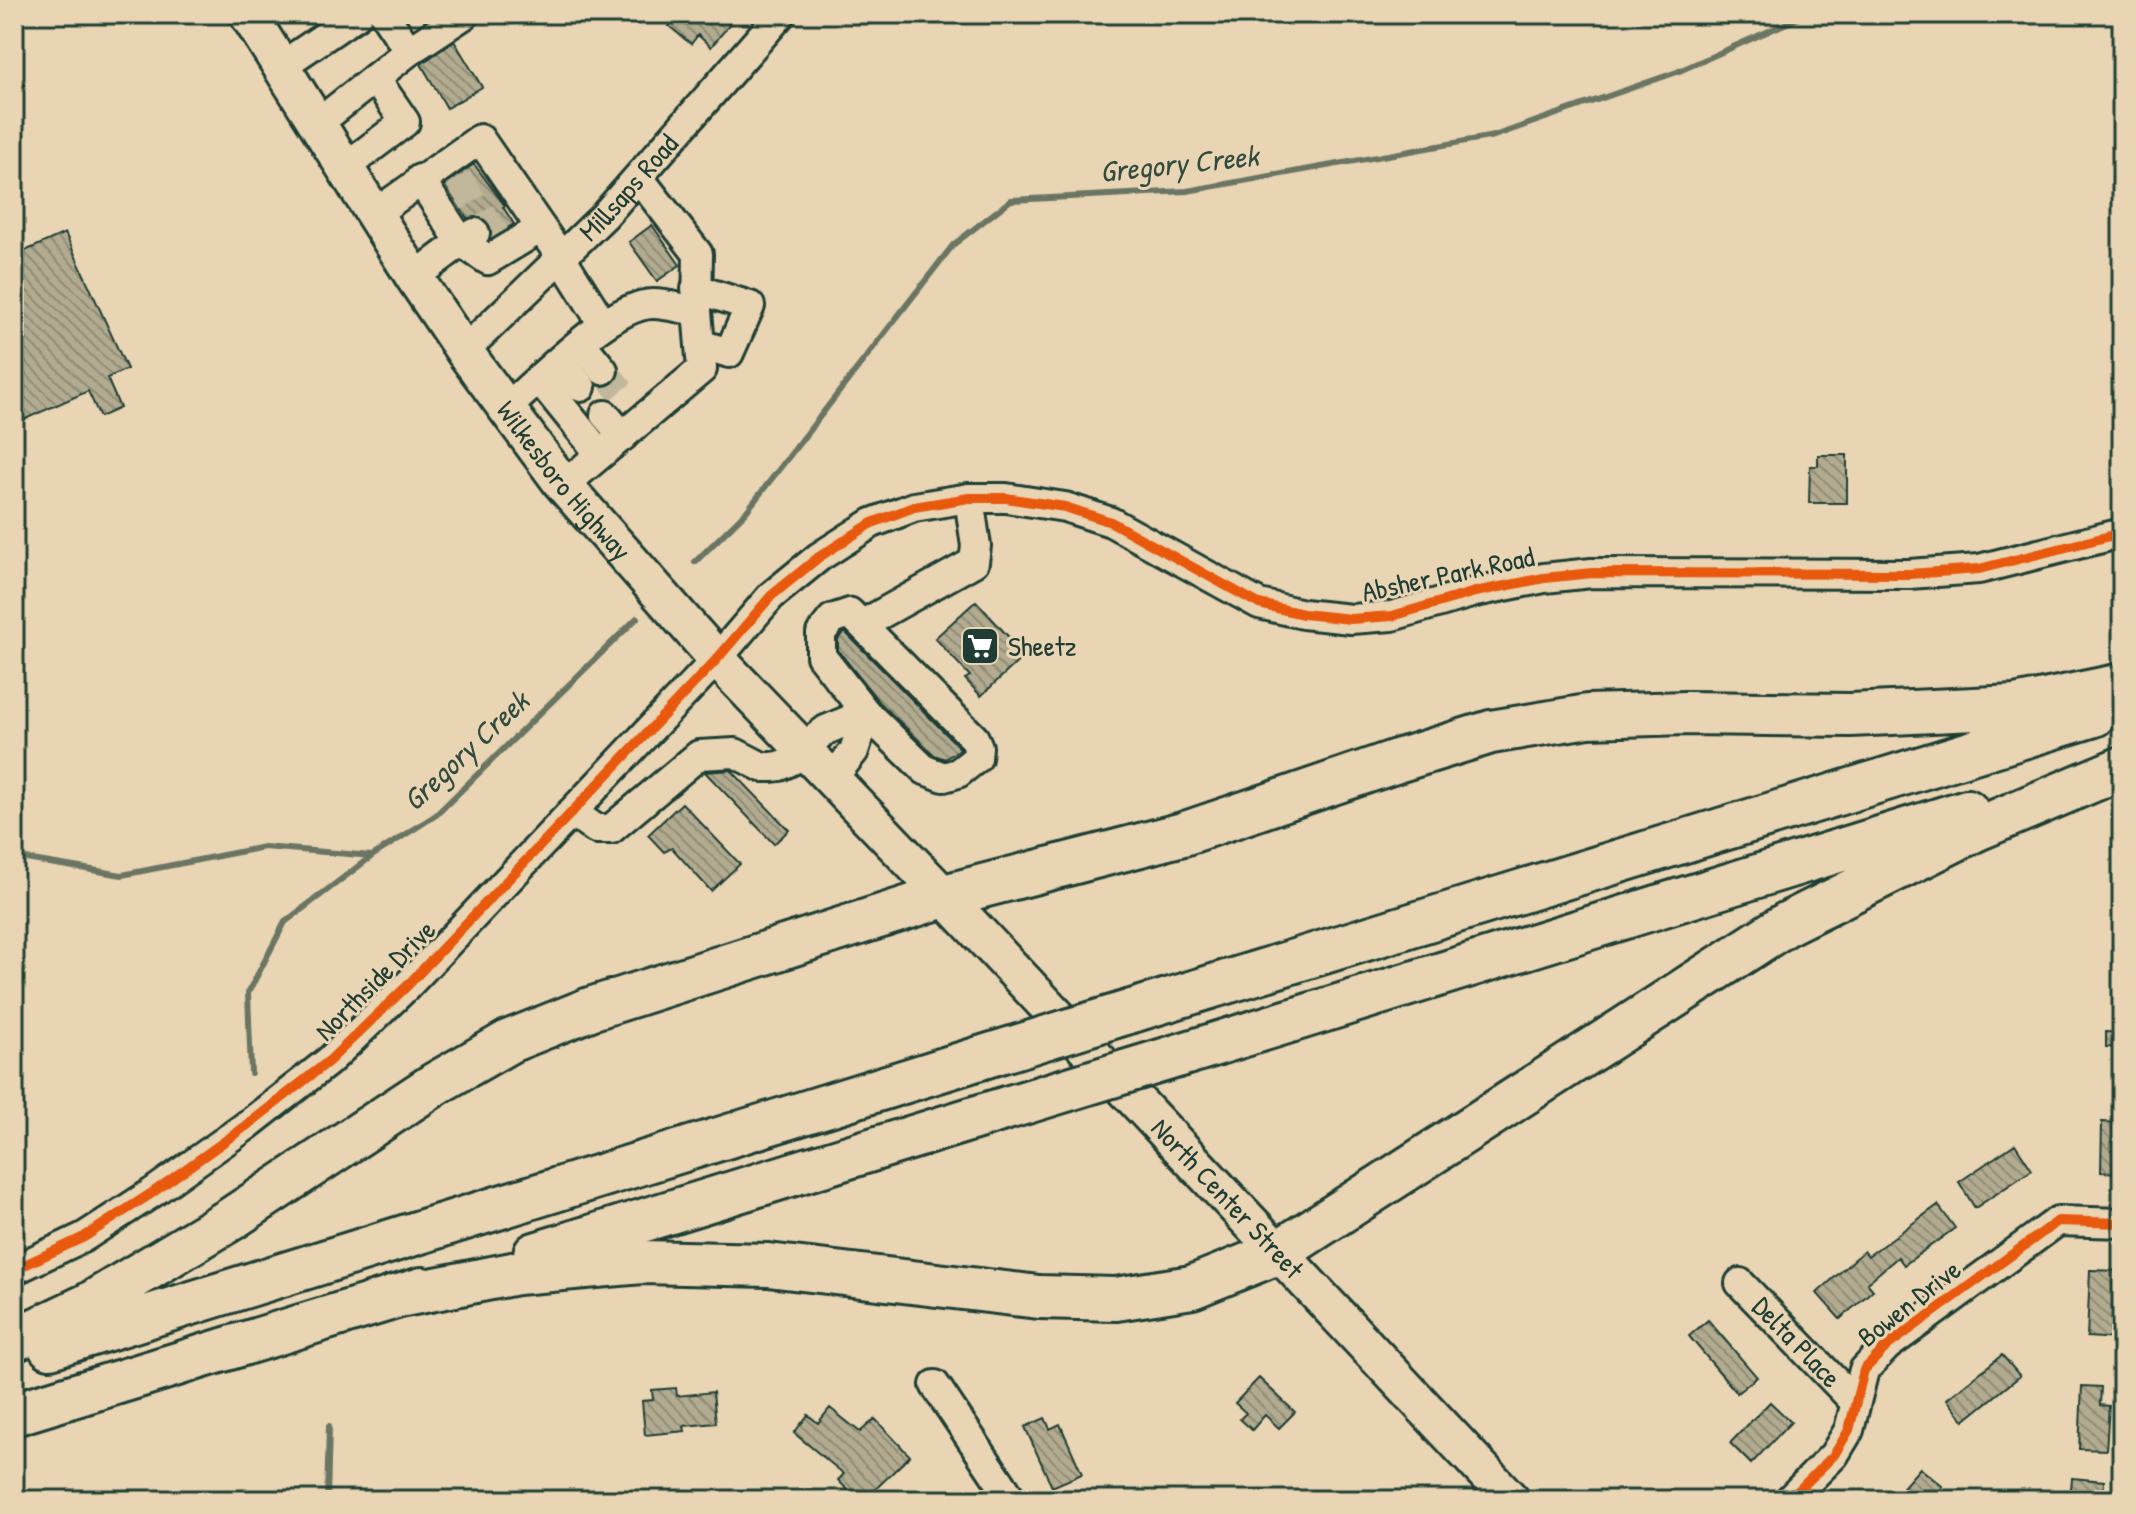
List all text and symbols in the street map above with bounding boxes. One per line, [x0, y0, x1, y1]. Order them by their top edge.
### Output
street label: Millsaps Road [570, 126, 687, 249]
water label: Gregory Creek [1098, 135, 1263, 192]
street label: Wilkesboro Highway [488, 393, 640, 568]
street label: Absher Park Road [1358, 537, 1538, 611]
supermarket icon: Sheetz [959, 625, 1001, 667]
place label: Sheetz [1008, 627, 1077, 665]
water label: Gregory Creek [394, 680, 540, 820]
street label: Northside Drive [306, 911, 444, 1049]
street label: North Center Street [1143, 1110, 1313, 1287]
street label: Bowen Drive [1849, 1251, 1969, 1355]
street label: Delta Place [1744, 1288, 1850, 1396]

